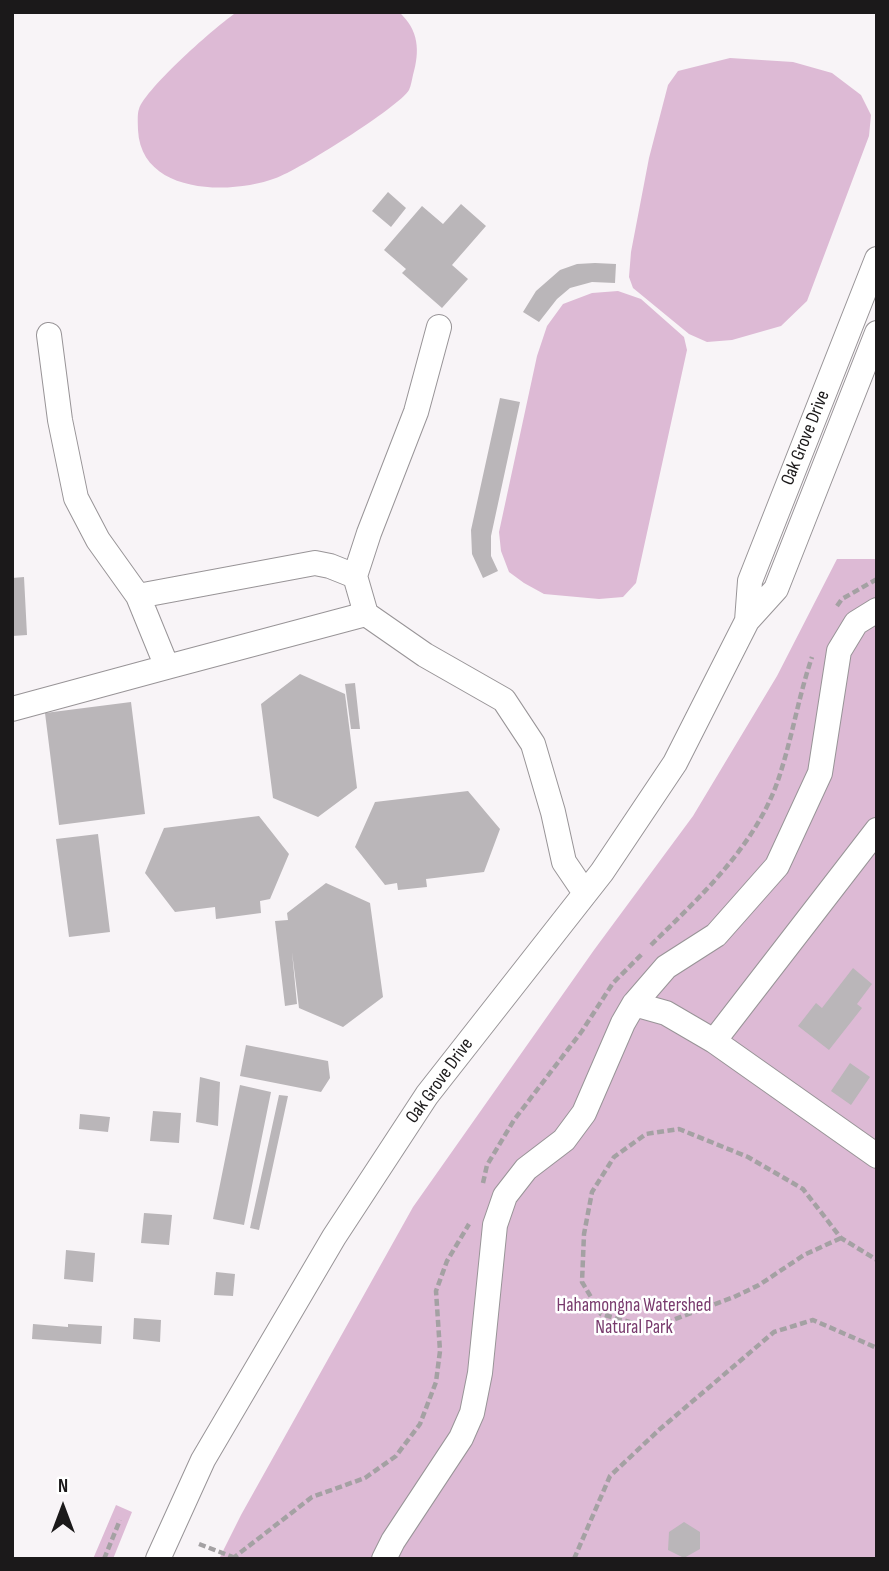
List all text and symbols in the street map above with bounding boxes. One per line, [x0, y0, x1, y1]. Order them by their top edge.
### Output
street label: Oak Grove Drive [777, 387, 835, 489]
street label: Oak Grove Drive [401, 1034, 479, 1128]
park label: Hahamongna Watershed Natural Park [557, 1295, 711, 1339]
north arrow [28, 1473, 98, 1543]
text: N [58, 1475, 68, 1498]

